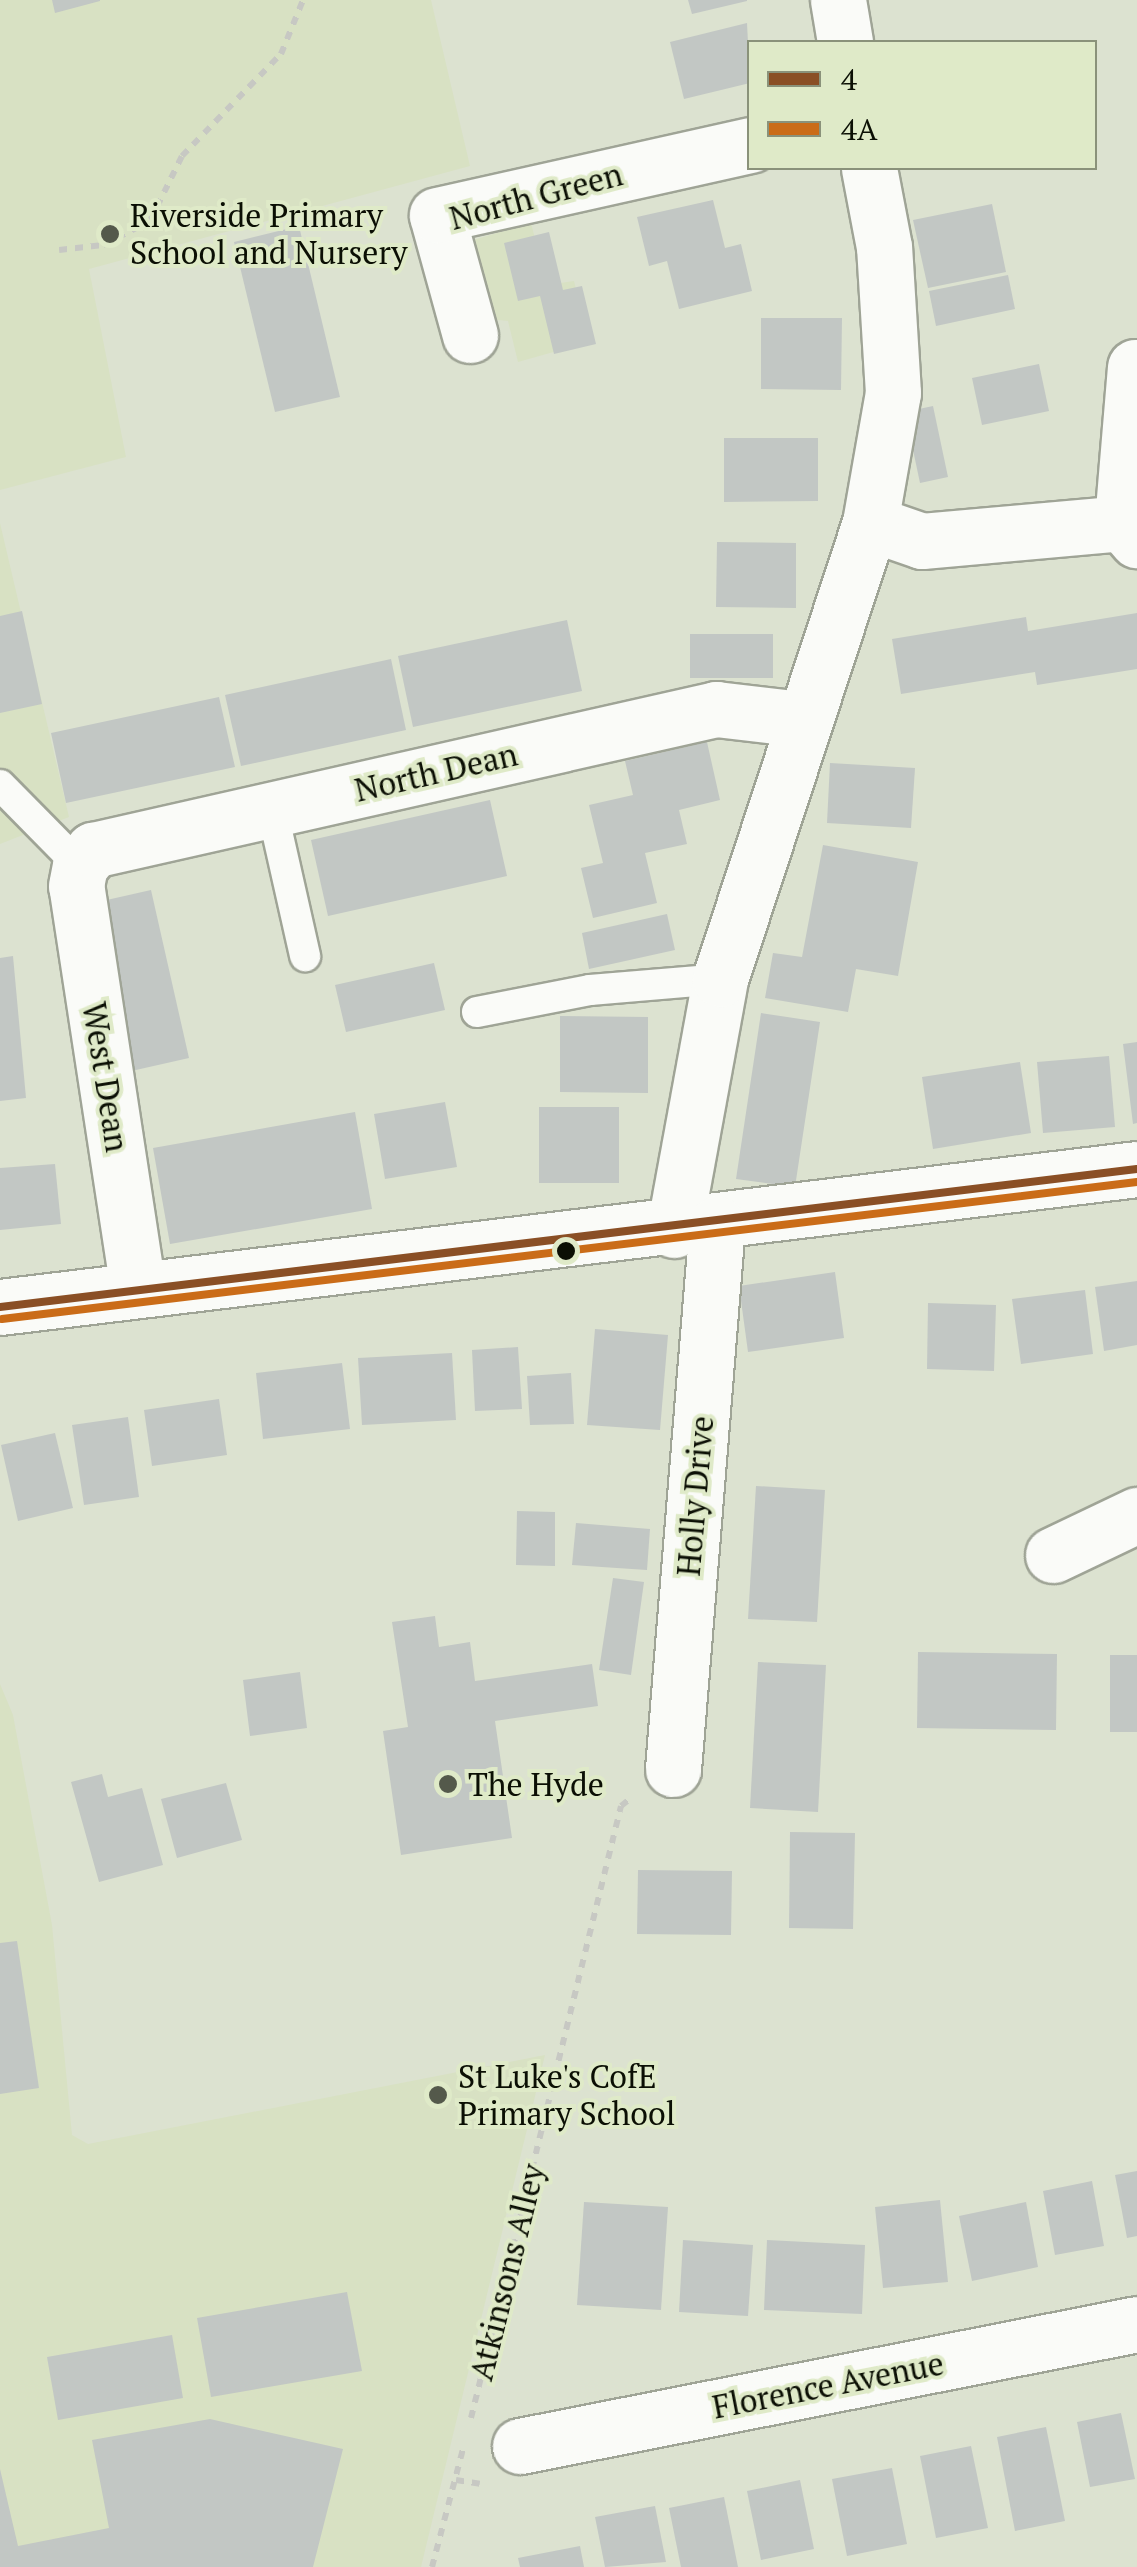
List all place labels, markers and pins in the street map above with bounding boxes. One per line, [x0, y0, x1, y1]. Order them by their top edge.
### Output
place label: Riverside Primary School and Nursery [130, 197, 407, 272]
marker: Riverside Primary School and Nursery [99, 223, 121, 245]
unlabelled marker [556, 1241, 576, 1261]
place label: The Hyde [468, 1765, 604, 1803]
marker: The Hyde [437, 1773, 459, 1795]
place label: St Luke's CofE Primary School [458, 2058, 675, 2133]
marker: St Luke's CofE Primary School [427, 2084, 449, 2106]

